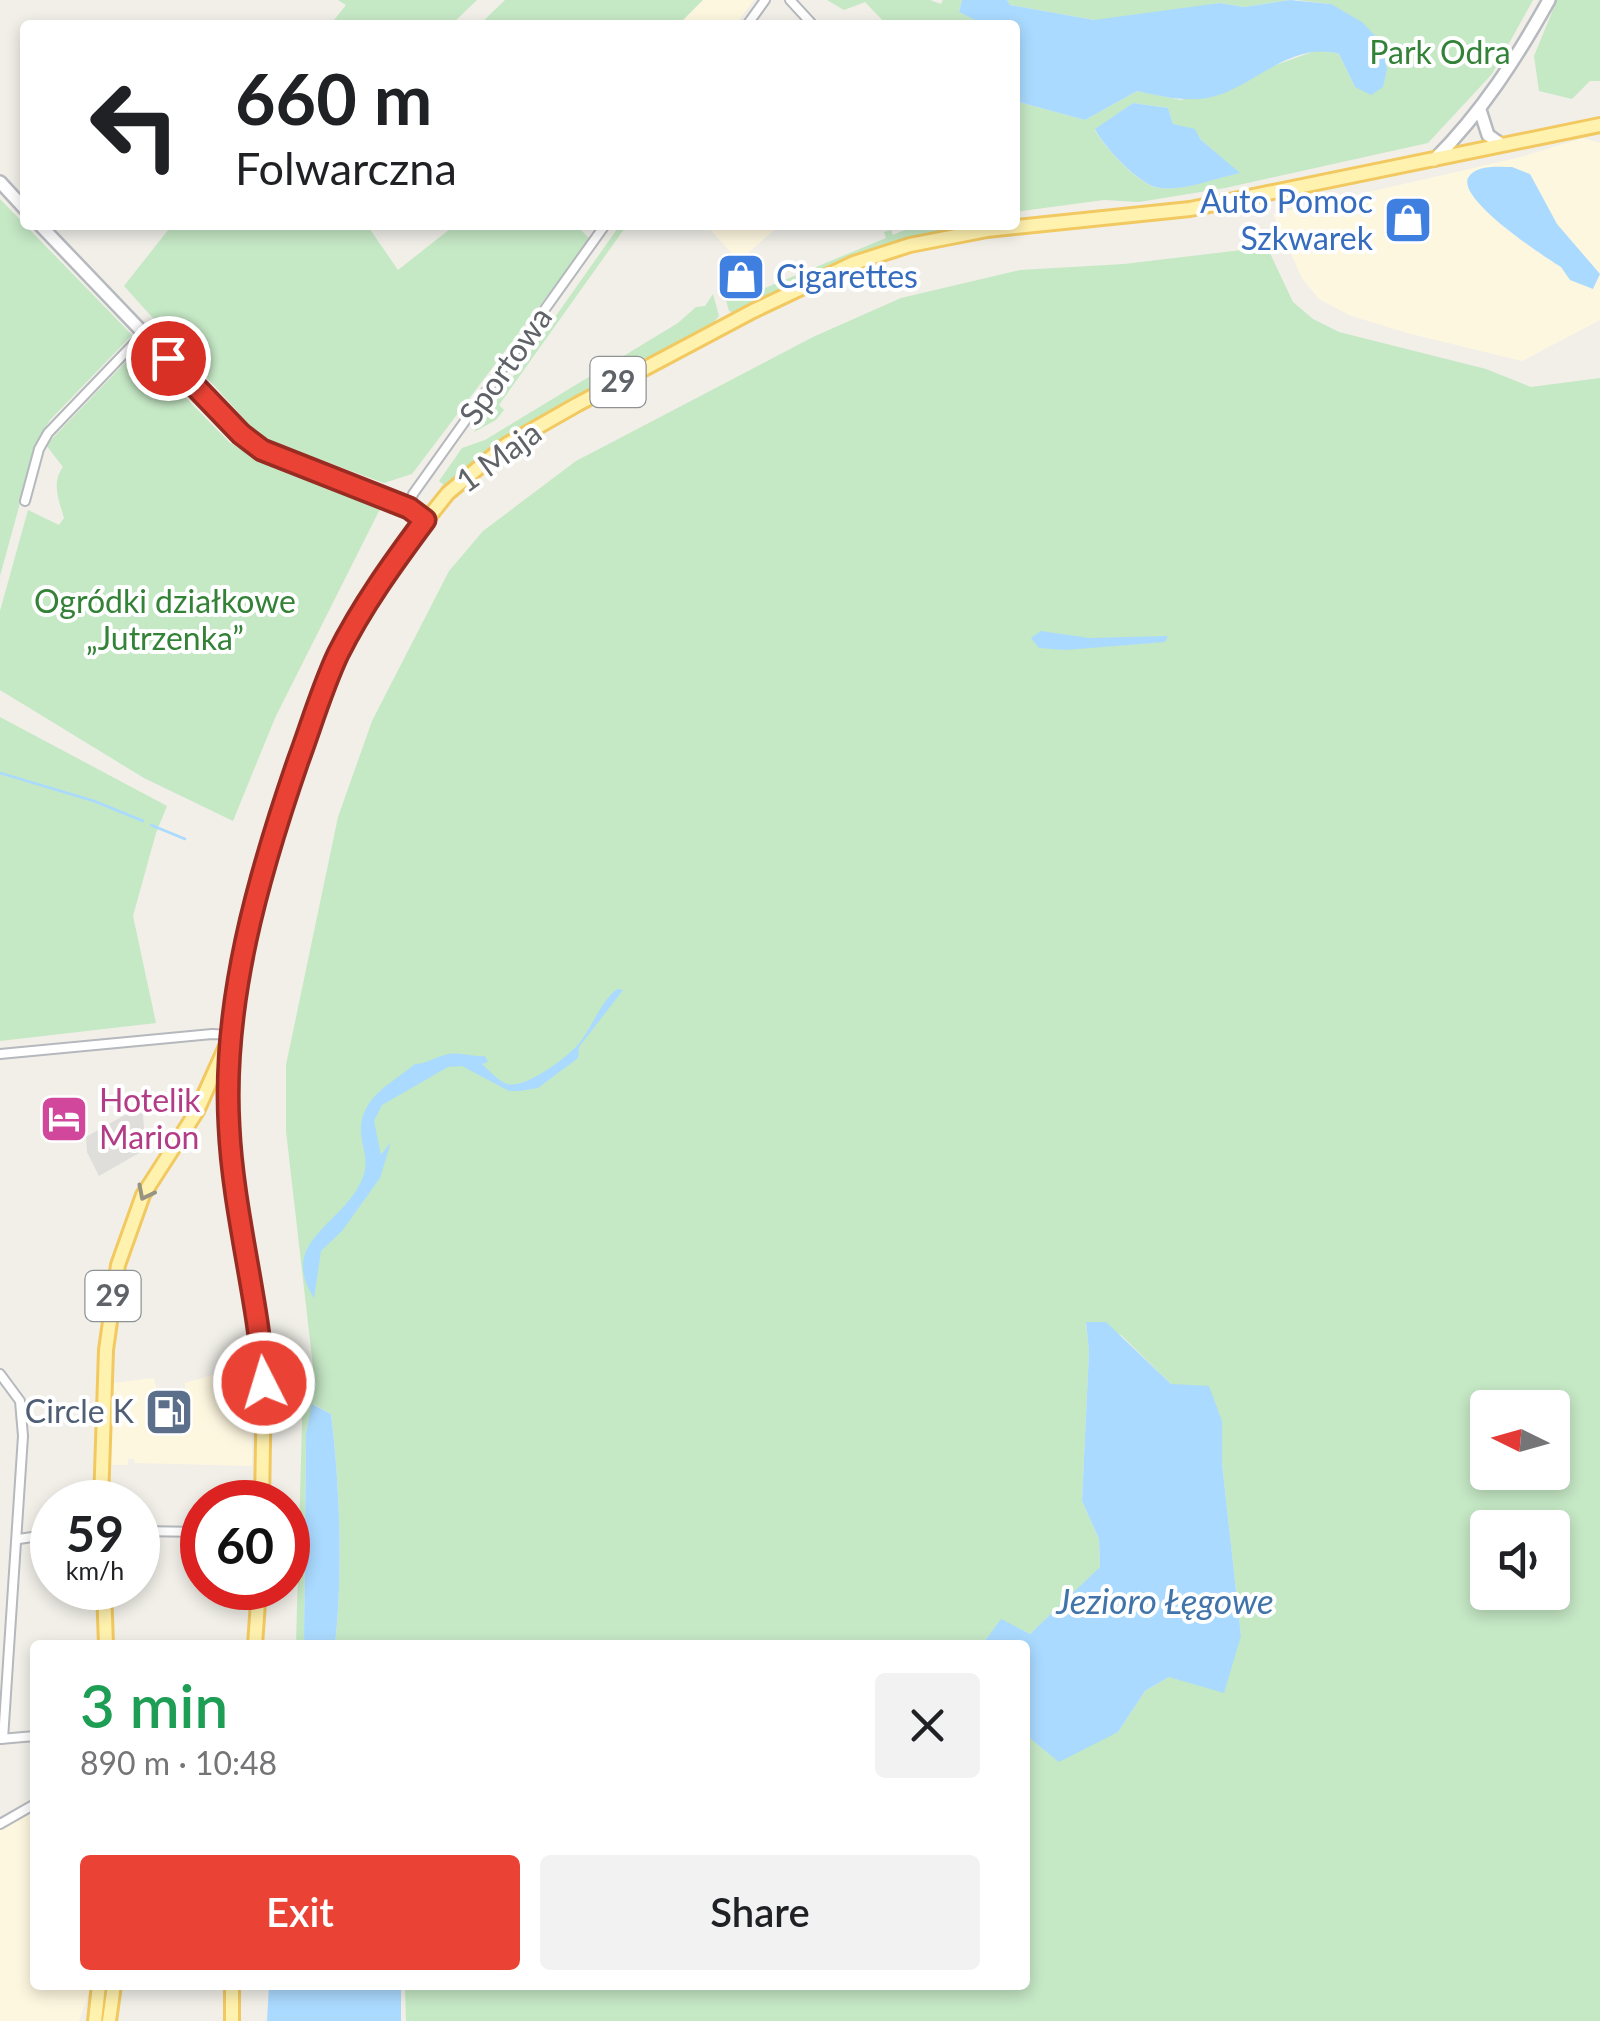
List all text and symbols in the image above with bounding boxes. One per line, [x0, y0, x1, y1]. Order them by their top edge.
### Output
park label: Park Odra [1369, 32, 1511, 71]
text: 660 m [235, 56, 432, 140]
icon: left [70, 60, 200, 190]
text: Folwarczna [235, 141, 457, 195]
place label: Auto Pomoc Szkwarek [1200, 181, 1374, 257]
shop icon: Auto Pomoc Szkwarek [1382, 194, 1434, 246]
shop icon: Cigarettes [715, 251, 767, 303]
place label: Cigarettes [776, 256, 918, 295]
street label: Sportowa [450, 299, 559, 432]
pin [126, 316, 211, 401]
icon: arrive [141, 331, 196, 386]
road number: 29 [590, 357, 646, 407]
street label: 1 Maja [448, 412, 548, 500]
park label: Ogródki działkowe „Jutrzenka” [34, 581, 296, 657]
place label: Hotelik Marion [99, 1080, 201, 1156]
hotel icon: Hotelik Marion [38, 1093, 90, 1145]
one-way arrow [137, 1183, 157, 1201]
road number: 29 [86, 1271, 140, 1321]
position arrow [212, 1331, 316, 1435]
fuel station icon: Circle K [143, 1386, 195, 1438]
north arrow [1470, 1390, 1570, 1490]
map controls [1470, 1390, 1570, 1610]
place label: Circle K [25, 1391, 135, 1430]
speed limit sign: 60 [180, 1480, 310, 1610]
text: 59 [66, 1503, 124, 1563]
button: sound [1470, 1510, 1570, 1610]
text: km/h [66, 1555, 124, 1585]
water label: Jezioro Łęgowe [1055, 1579, 1274, 1621]
text: 3 min [80, 1669, 228, 1741]
button: close [875, 1673, 980, 1778]
text: 890 m · 10:48 [80, 1743, 277, 1782]
button: Exit [80, 1855, 520, 1970]
button: Share [540, 1855, 980, 1970]

